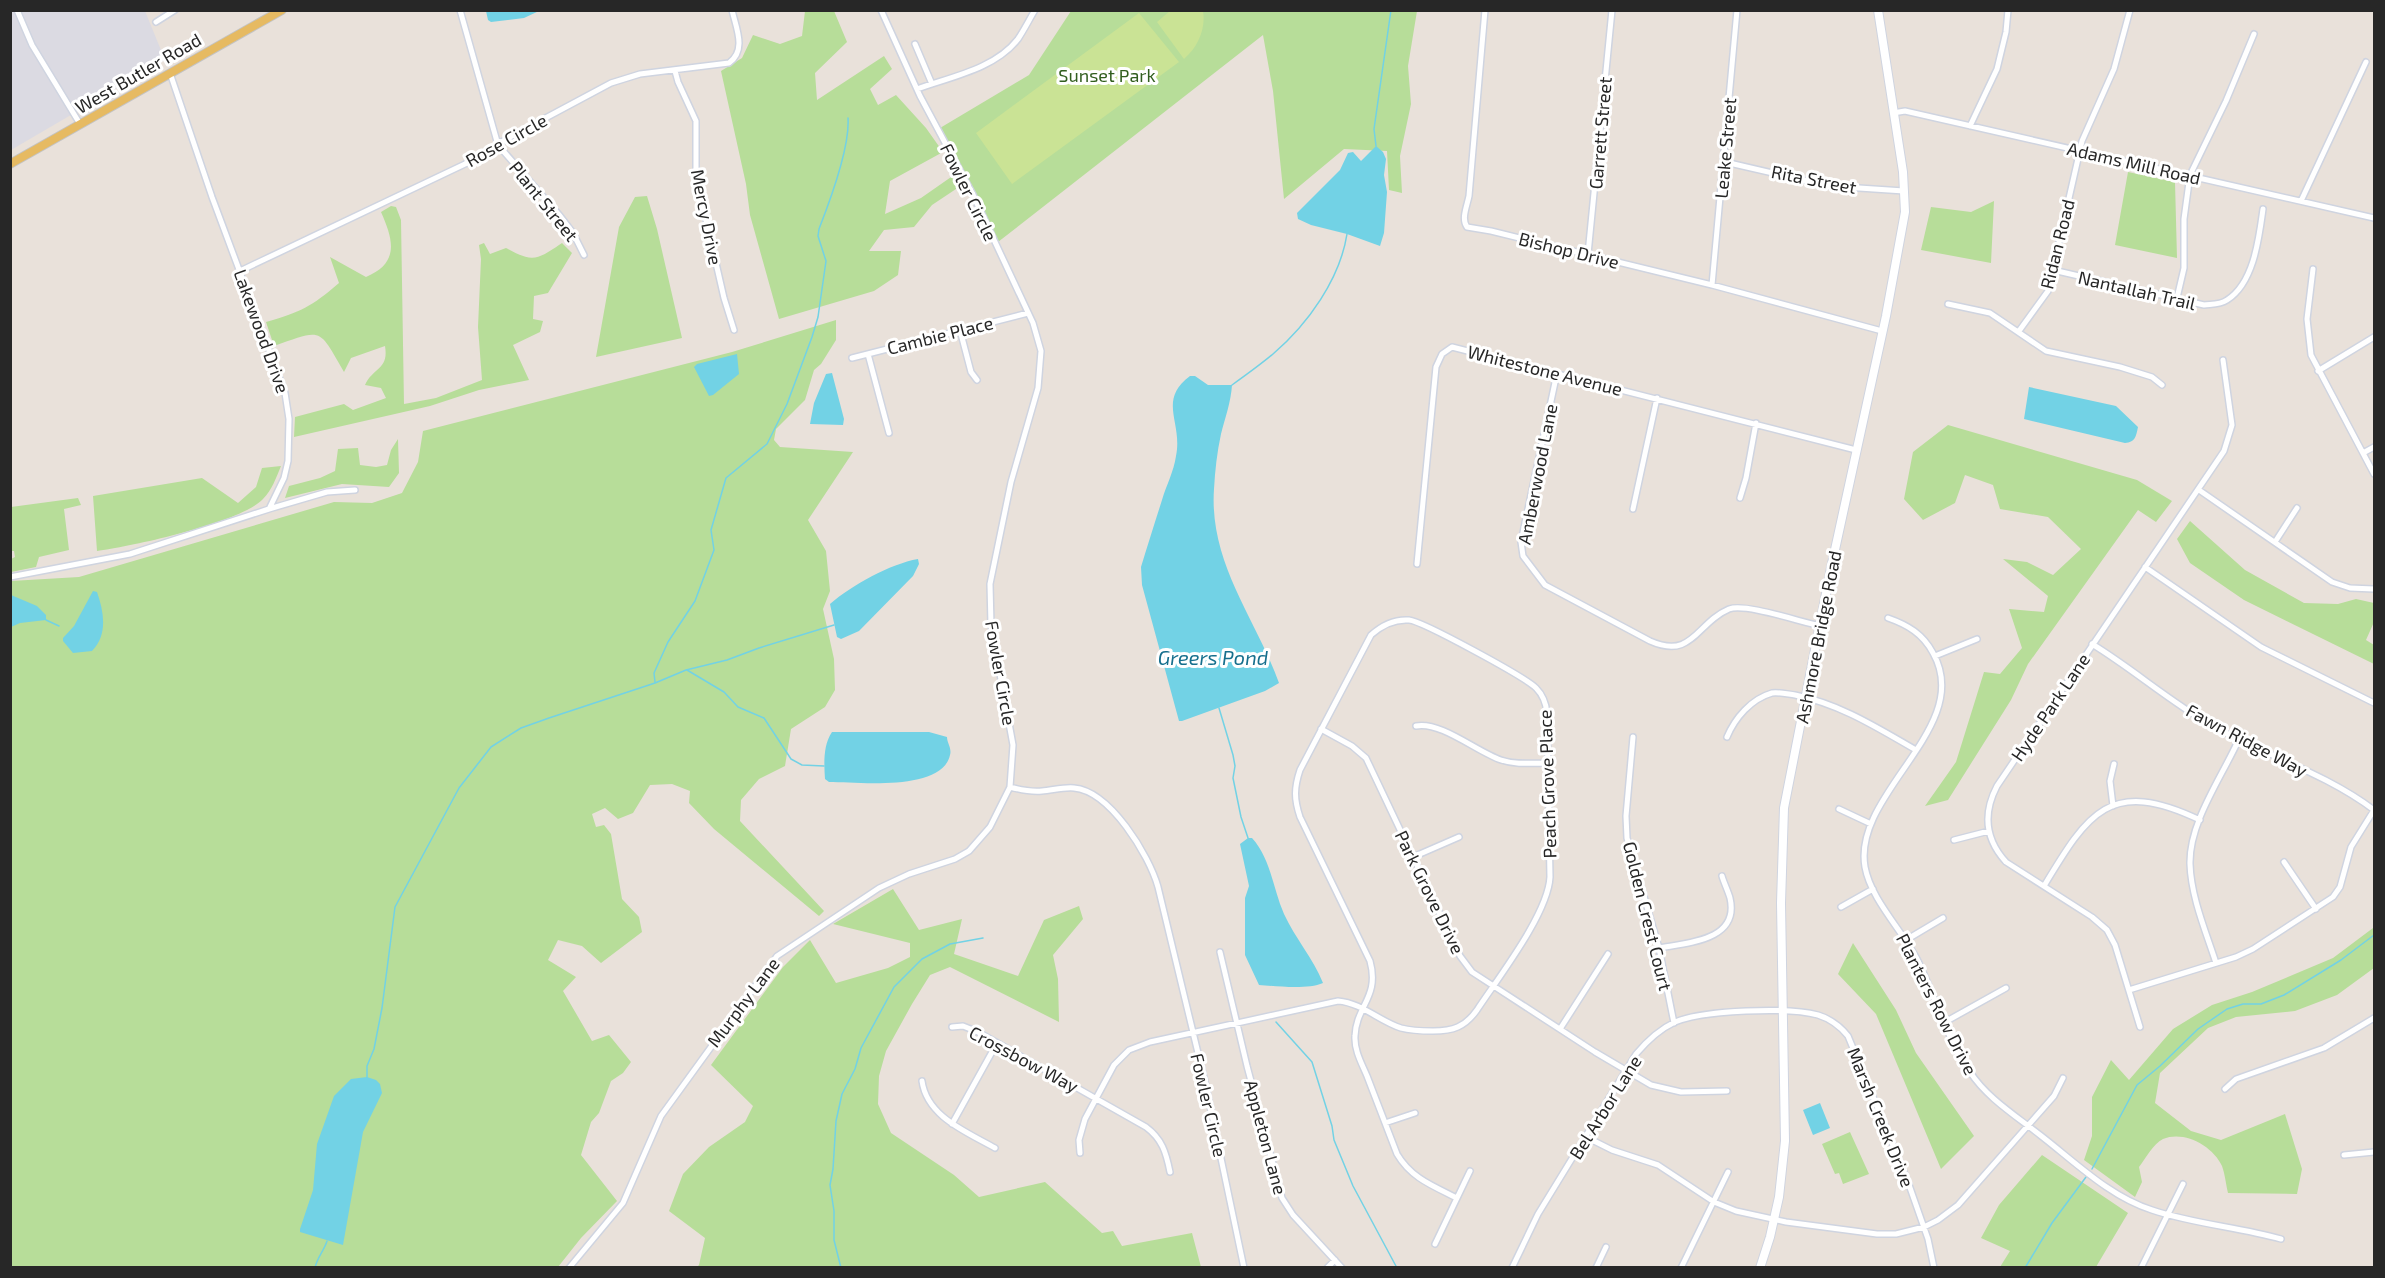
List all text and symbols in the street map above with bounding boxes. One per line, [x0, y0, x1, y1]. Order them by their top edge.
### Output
street label: West Butler Road [71, 28, 205, 118]
park label: Sunset Park [1058, 64, 1156, 86]
street label: Garrett Street [1584, 76, 1616, 190]
street label: Leake Street [1710, 96, 1740, 199]
street label: Rose Circle [461, 109, 551, 171]
street label: Adams Mill Road [2065, 137, 2203, 189]
street label: Fowler Circle [936, 140, 1002, 244]
street label: Plant Street [505, 156, 583, 246]
street label: Rita Street [1770, 160, 1859, 198]
street label: Mercy Drive [687, 167, 727, 267]
street label: Ridan Road [2035, 197, 2079, 291]
street label: Bishop Drive [1517, 227, 1621, 273]
street label: Lakewood Drive [229, 266, 295, 396]
street label: Nantallah Trail [2076, 266, 2199, 314]
street label: Cambie Place [885, 311, 995, 359]
street label: Whitestone Avenue [1465, 340, 1625, 400]
street label: Amberwood Lane [1513, 402, 1561, 546]
street label: Ashmore Bridge Road [1790, 549, 1846, 725]
street label: Fowler Circle [981, 619, 1021, 727]
water label: Greers Pond [1158, 645, 1269, 669]
street label: Hyde Park Lane [2006, 649, 2094, 765]
street label: Fawn Ridge Way [2183, 699, 2312, 781]
street label: Peach Grove Place [1533, 709, 1561, 859]
street label: Park Grove Drive [1391, 827, 1469, 957]
street label: Golden Crest Court [1619, 839, 1677, 993]
street label: Planters Row Drive [1892, 930, 1982, 1078]
street label: Murphy Lane [702, 953, 784, 1051]
street label: Crossbow Way [966, 1021, 1083, 1097]
street label: Marsh Creek Drive [1843, 1044, 1919, 1190]
street label: Fowler Circle [1186, 1051, 1232, 1159]
street label: Bel Arbor Lane [1564, 1051, 1646, 1163]
street label: Appleton Lane [1240, 1077, 1292, 1197]

